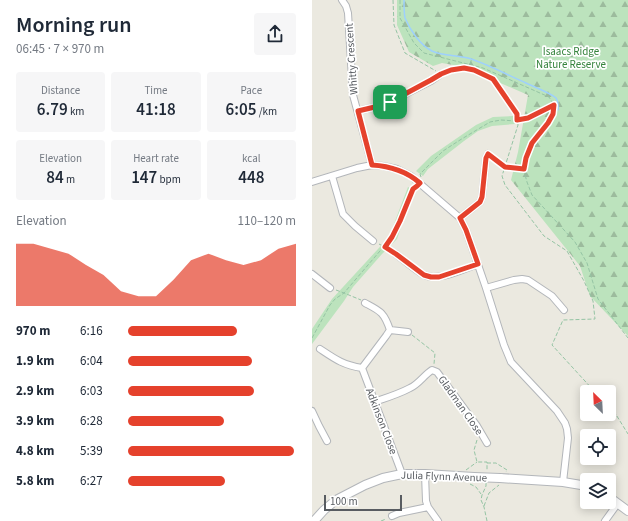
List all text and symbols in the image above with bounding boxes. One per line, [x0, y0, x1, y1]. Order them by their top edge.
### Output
text: Morning run [16, 9, 132, 41]
button: share [254, 13, 296, 55]
street label: Whitty Crescent [341, 22, 361, 95]
text: 06:45 · 7 × 970 m [16, 40, 104, 58]
park label: Isaacs Ridge Nature Reserve [536, 44, 606, 72]
text: Distance [41, 83, 80, 98]
text: Time [144, 83, 168, 98]
text: Pace [241, 83, 262, 98]
pin [373, 85, 407, 119]
icon: arrive [379, 91, 401, 113]
text: 6.79 [37, 98, 68, 122]
text: 41:18 [136, 98, 176, 122]
text: 6:05 [226, 98, 256, 122]
text: km [68, 104, 84, 119]
text: /km [256, 104, 277, 119]
text: Elevation [39, 151, 82, 166]
text: Heart rate [133, 151, 179, 166]
text: kcal [242, 151, 261, 166]
text: 84 [46, 166, 64, 190]
text: 147 [131, 166, 157, 190]
text: 448 [238, 166, 264, 190]
text: m [64, 172, 75, 187]
text: bpm [157, 172, 181, 187]
text: Elevation [16, 212, 67, 230]
text: 110–120 m [238, 212, 296, 230]
text: 970 m [16, 322, 50, 340]
text: 6:16 [80, 322, 103, 340]
text: 1.9 km [16, 352, 55, 370]
text: 6:04 [80, 352, 103, 370]
street label: Gladman Close [435, 373, 487, 438]
text: 2.9 km [16, 382, 55, 400]
text: 6:03 [80, 382, 103, 400]
north arrow [580, 385, 616, 421]
map controls [580, 385, 616, 509]
street label: Adkinson Close [362, 386, 401, 457]
text: 3.9 km [16, 412, 55, 430]
text: 6:28 [80, 412, 103, 430]
button: locate [580, 429, 616, 465]
text: 4.8 km [16, 442, 55, 460]
text: 5:39 [80, 442, 103, 460]
street label: Julia Flynn Avenue [401, 468, 488, 486]
text: 5.8 km [16, 472, 55, 490]
text: 6:27 [80, 472, 103, 490]
button: layers [580, 473, 616, 509]
scale bar [324, 493, 402, 512]
text: 100 m [330, 494, 358, 509]

